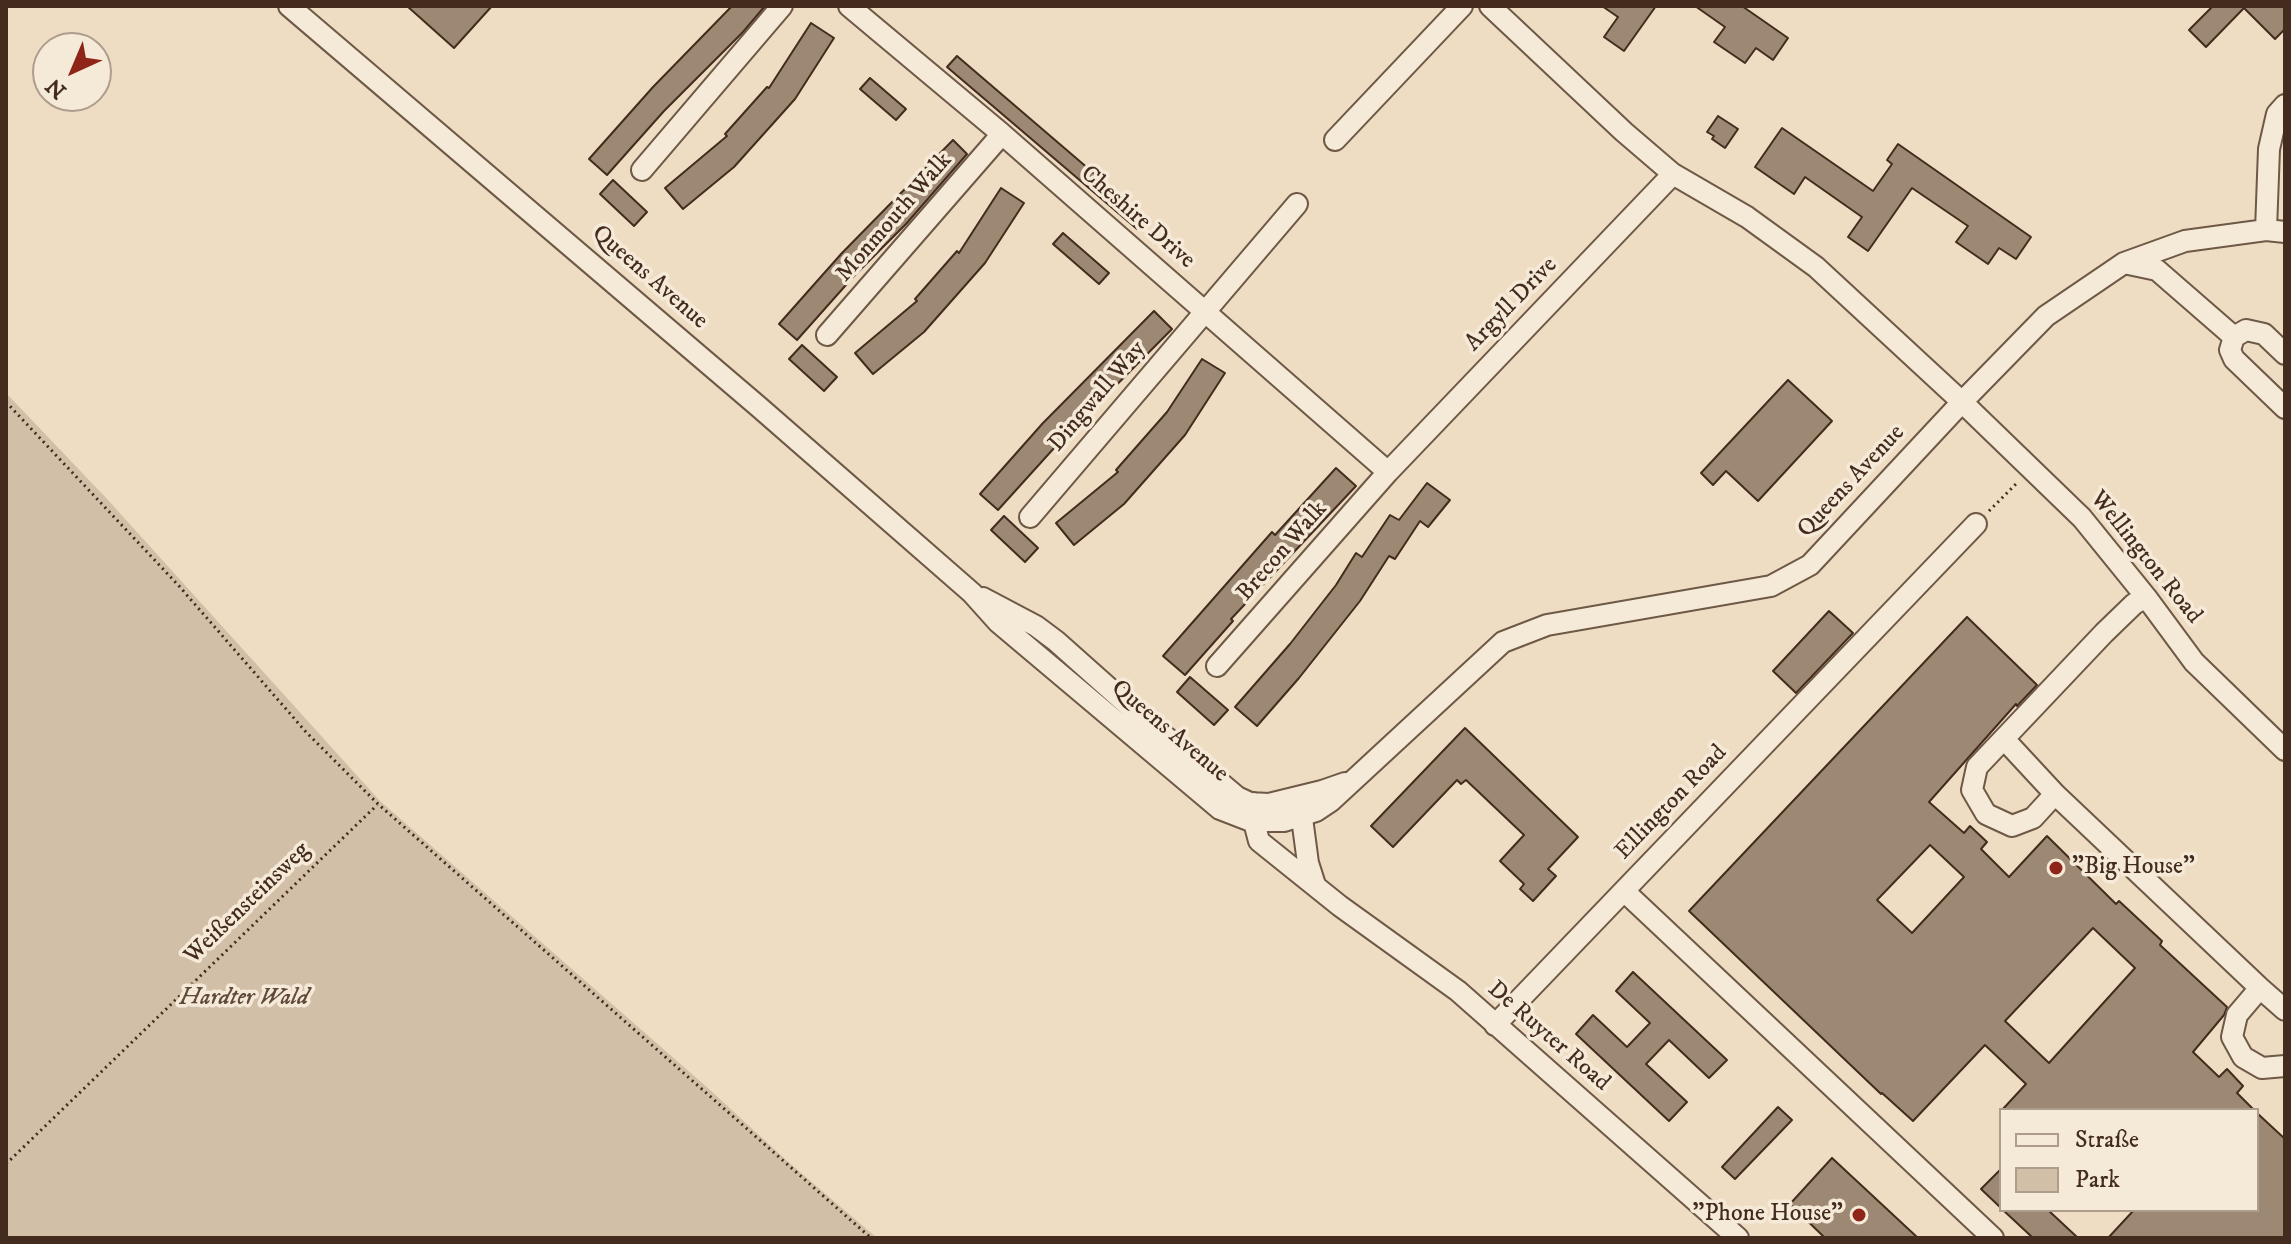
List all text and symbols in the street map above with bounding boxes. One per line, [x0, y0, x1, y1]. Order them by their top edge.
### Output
north arrow [32, 32, 112, 112]
text: N [40, 72, 72, 104]
street label: Monmouth Walk [831, 147, 959, 289]
street label: Cheshire Drive [1074, 160, 1200, 276]
street label: Queens Avenue [585, 220, 713, 336]
street label: Argyll Drive [1460, 252, 1564, 358]
street label: Dingwall Way [1043, 336, 1153, 458]
street label: Queens Avenue [1792, 419, 1912, 545]
street label: Wellington Road [2083, 486, 2207, 630]
street label: Brecon Walk [1232, 496, 1334, 608]
street label: Queens Avenue [1105, 675, 1233, 789]
street label: Ellington Road [1610, 740, 1734, 866]
street label: Weißensteinsweg [179, 837, 317, 971]
place label: "Big House" [2072, 854, 2195, 882]
marker: "Big House" [2047, 859, 2065, 877]
street label: De Ruyter Road [1481, 976, 1615, 1098]
park label: Hardter Wald [179, 985, 309, 1013]
legend [1999, 1108, 2259, 1212]
text: Straße [2075, 1125, 2139, 1155]
text: Park [2075, 1165, 2120, 1195]
place label: "Phone House" [1693, 1201, 1843, 1229]
marker: "Phone House" [1850, 1206, 1868, 1224]

